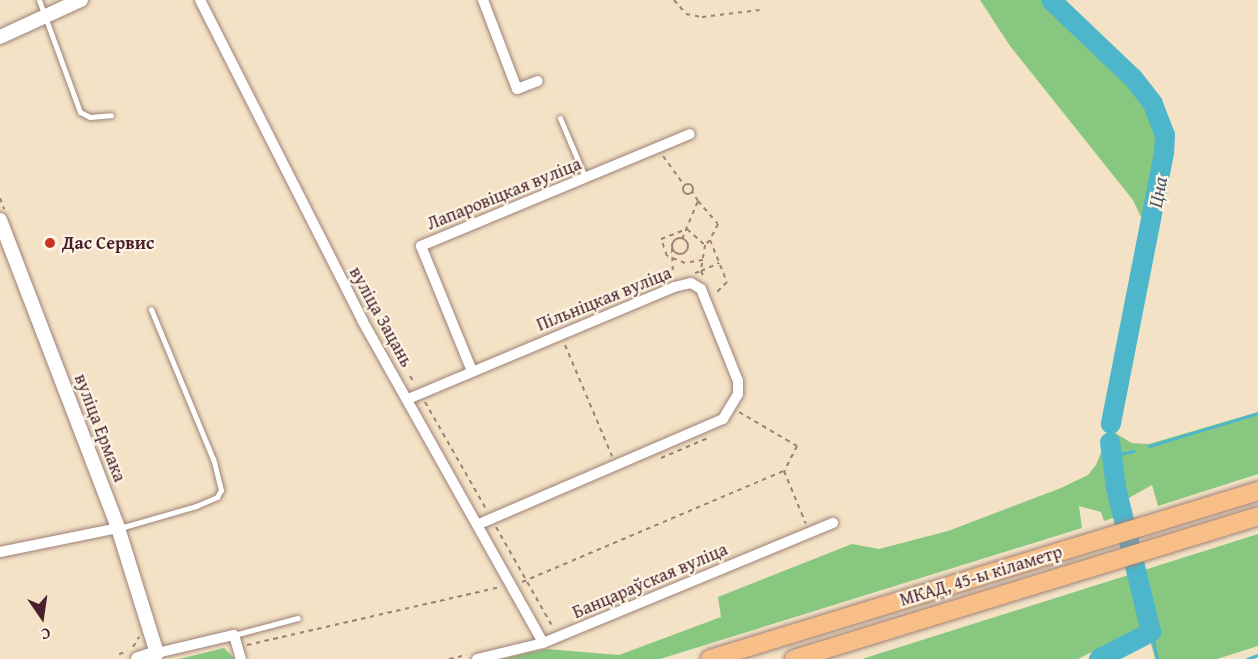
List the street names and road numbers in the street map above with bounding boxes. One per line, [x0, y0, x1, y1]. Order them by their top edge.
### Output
street label: Лапаровіцкая вуліца [424, 153, 584, 235]
street label: Пільніцкая вуліца [533, 262, 675, 336]
street label: вуліца Зацань [345, 263, 417, 371]
street label: вуліца Ермака [70, 371, 130, 485]
street label: Банцараўская вуліца [569, 539, 731, 623]
street label: МКАД, 45-ы кіламетр [897, 541, 1065, 611]

